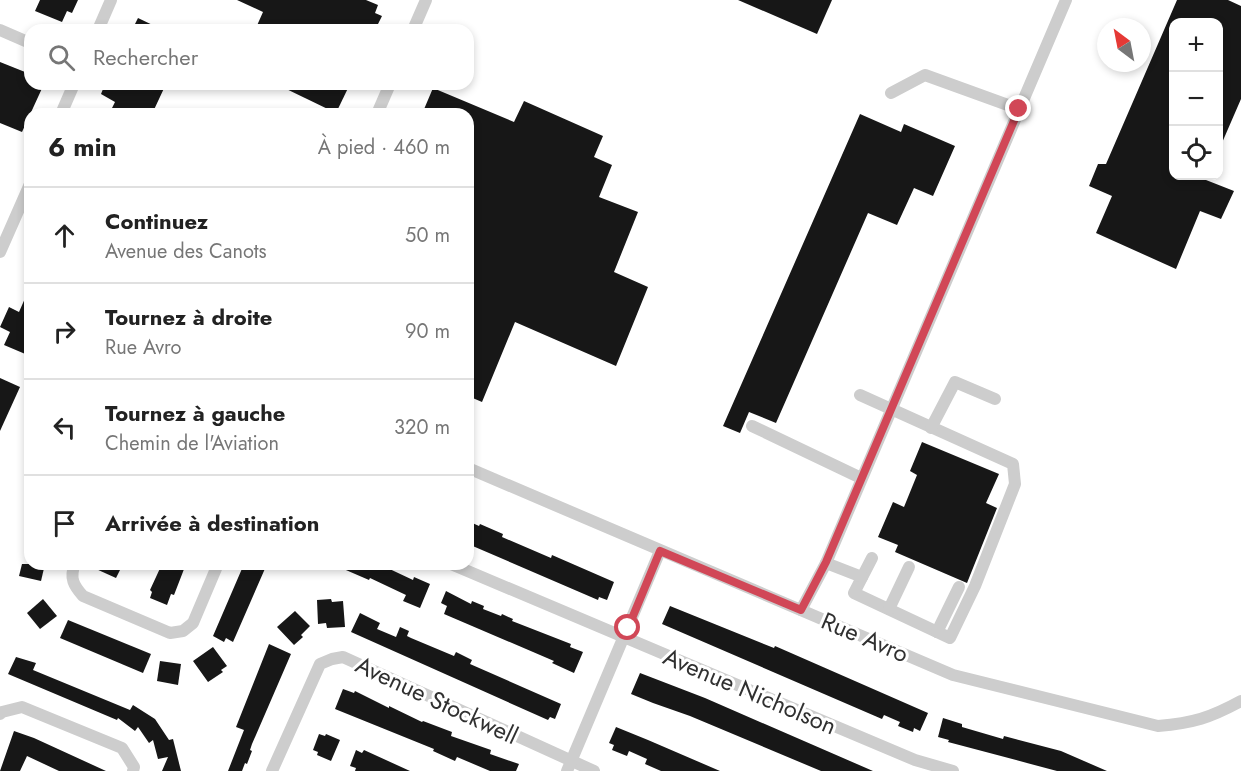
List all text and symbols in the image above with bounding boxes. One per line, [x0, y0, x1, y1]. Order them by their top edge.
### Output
north arrow [1097, 18, 1151, 72]
map controls [1169, 18, 1223, 180]
button: + [1169, 18, 1223, 72]
search box [24, 24, 474, 90]
icon: search [45, 41, 78, 74]
text: Rechercher [93, 41, 198, 73]
button: − [1169, 72, 1223, 126]
route end [1005, 95, 1031, 121]
button: locate [1169, 126, 1223, 180]
text: 6 min [48, 128, 117, 166]
text: À pied · 460 m [318, 133, 450, 162]
text: Continuez [105, 205, 208, 237]
icon: ahead [48, 219, 81, 252]
text: 50 m [405, 221, 450, 250]
text: Avenue des Canots [105, 237, 267, 266]
text: Tournez à droite [105, 301, 272, 333]
icon: right [48, 315, 81, 348]
text: 90 m [405, 317, 450, 346]
text: Rue Avro [105, 333, 181, 362]
text: Tournez à gauche [105, 397, 285, 429]
icon: left [48, 411, 81, 444]
text: 320 m [394, 413, 450, 442]
text: Chemin de l'Aviation [105, 429, 279, 458]
icon: arrive [48, 507, 81, 540]
text: Arrivée à destination [105, 507, 319, 539]
street label: Rue Avro [816, 603, 914, 671]
route start [614, 614, 640, 640]
street label: Avenue Nicholson [658, 639, 842, 743]
street label: Avenue Stockwell [350, 647, 524, 753]

